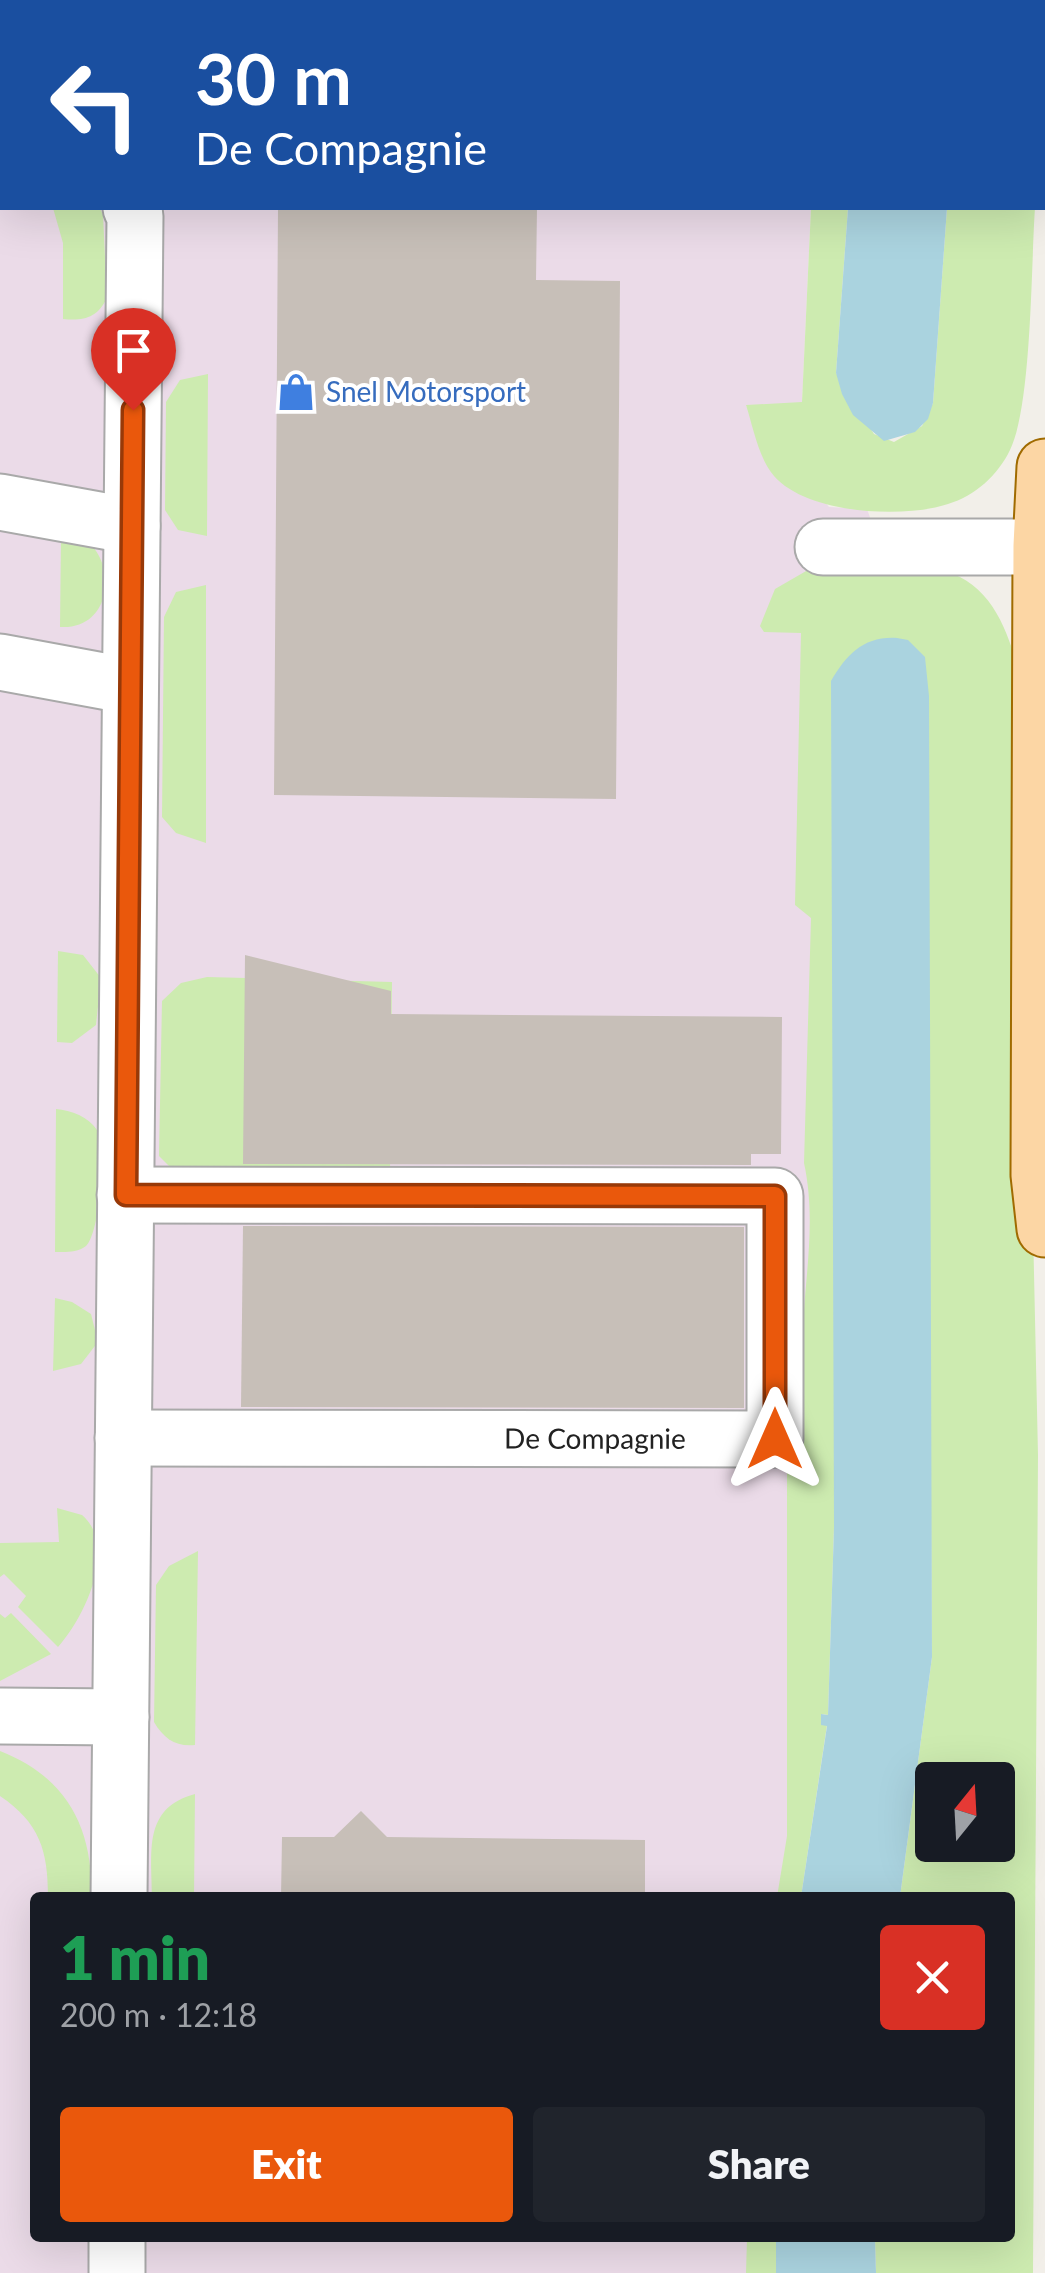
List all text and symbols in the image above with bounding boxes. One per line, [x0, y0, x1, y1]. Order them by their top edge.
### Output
text: 30 m [195, 36, 352, 120]
icon: left [30, 40, 160, 170]
text: De Compagnie [195, 121, 487, 175]
pin [91, 308, 176, 411]
icon: arrive [106, 323, 161, 378]
shop icon: Snel Motorsport [275, 371, 317, 413]
place label: Snel Motorsport [326, 374, 526, 408]
position arrow [723, 1387, 827, 1491]
street label: De Compagnie [504, 1421, 686, 1455]
north arrow [915, 1762, 1015, 1862]
map controls [915, 1762, 1015, 1862]
text: 1 min [60, 1921, 210, 1993]
button: close [880, 1925, 985, 2030]
text: 200 m · 12:18 [60, 1995, 257, 2034]
button: Exit [60, 2107, 513, 2222]
button: Share [533, 2107, 985, 2222]

